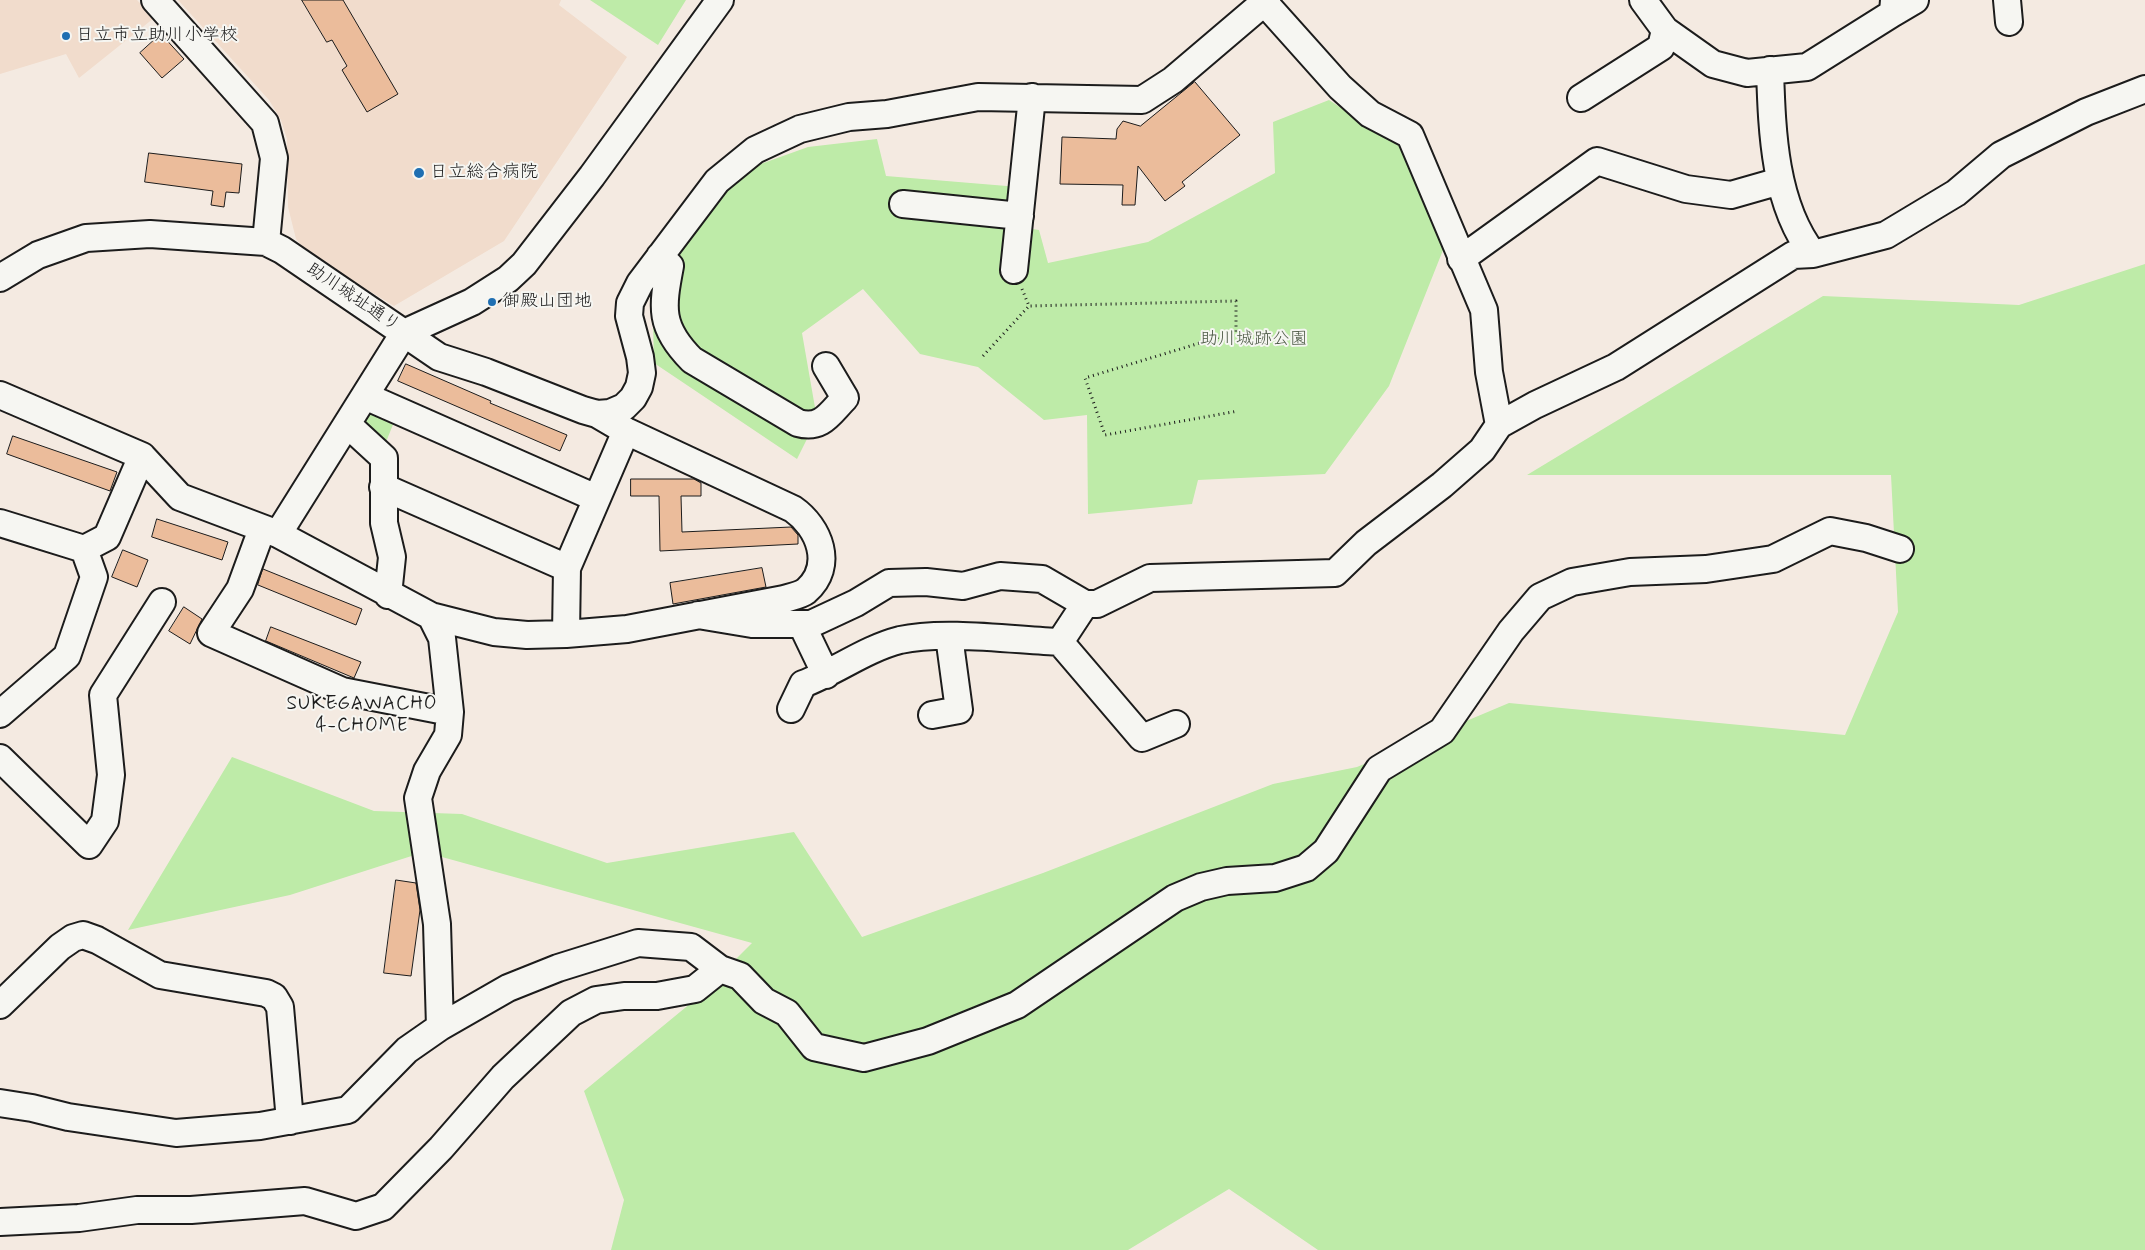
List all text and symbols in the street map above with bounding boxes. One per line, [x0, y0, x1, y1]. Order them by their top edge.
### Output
place label: 日立市立助川小学校 [76, 25, 238, 47]
marker: 日立市立助川小学校 [60, 30, 72, 42]
place label: 日立総合病院 [430, 162, 538, 184]
marker: 日立総合病院 [412, 166, 426, 180]
street label: 助川城址通り [302, 259, 404, 337]
place label: 御殿山団地 [502, 291, 592, 313]
marker: 御殿山団地 [486, 296, 498, 308]
park label: 助川城跡公園 [1200, 329, 1308, 351]
district label: SUKEGAWACHO 4-CHOME [285, 694, 439, 738]

